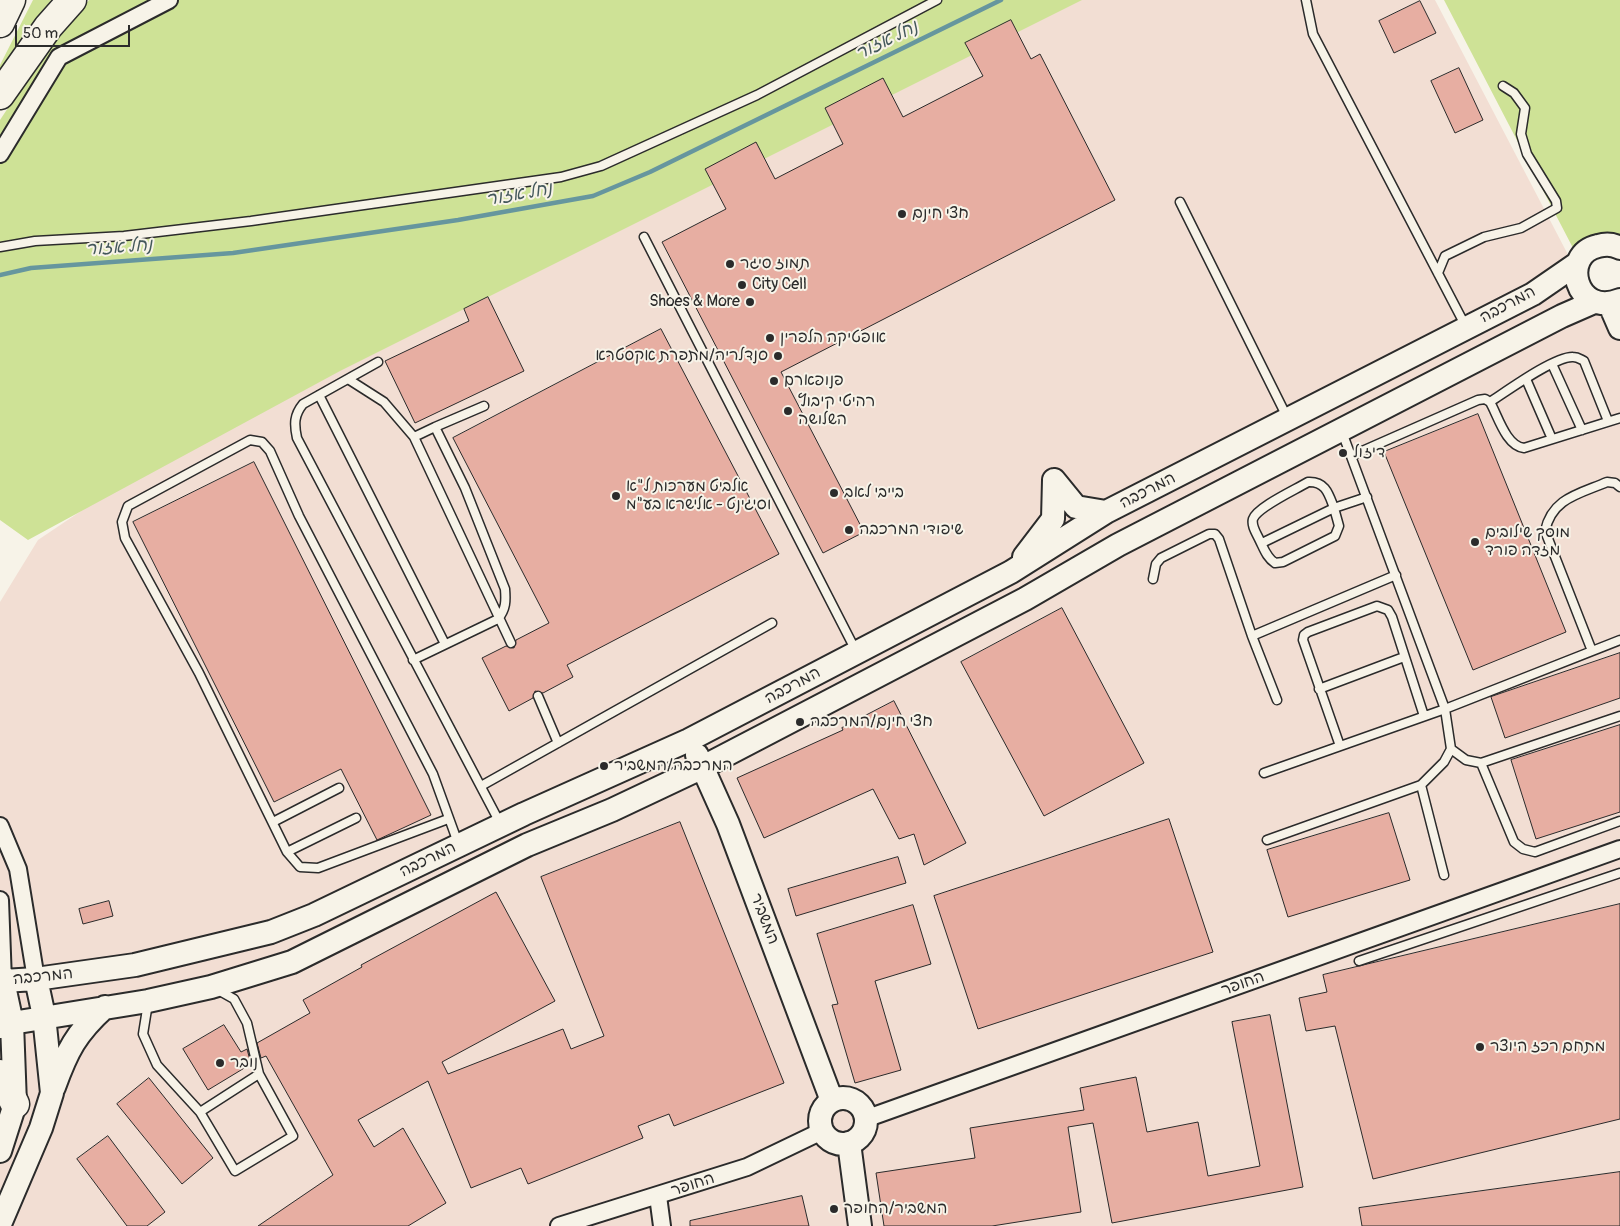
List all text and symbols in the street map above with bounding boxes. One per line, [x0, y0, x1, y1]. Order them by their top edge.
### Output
scale bar [18, 15, 132, 47]
water label: נחל אזור [852, 17, 922, 65]
text: 50 m [23, 24, 58, 43]
water label: נחל אזור [484, 179, 554, 211]
place label: חצי חינם [912, 204, 969, 224]
marker: חצי חינם [896, 208, 908, 220]
water label: נחל אזור [85, 235, 153, 261]
place label: תמוז סיגר [740, 254, 810, 274]
marker: תמוז סיגר [724, 258, 736, 270]
place label: City Cell [752, 275, 807, 295]
marker: City Cell [736, 279, 748, 291]
street label: המרכבה [1477, 282, 1539, 328]
place label: Shoes & More [649, 292, 740, 312]
marker: Shoes & More [744, 296, 756, 308]
place label: אופטיקה הלפרין [780, 328, 886, 348]
marker: אופטיקה הלפרין [764, 332, 776, 344]
place label: סנדלריה/מתפרת אקסטרא [595, 346, 768, 366]
marker: סנדלריה/מתפרת אקסטרא [772, 350, 784, 362]
place label: פנופארם [784, 371, 844, 391]
marker: פנופארם [768, 375, 780, 387]
place label: רהיטי קיבוץ השלושה [798, 392, 875, 430]
marker: רהיטי קיבוץ השלושה [782, 405, 794, 417]
place label: דיזול [1353, 443, 1385, 463]
marker: דיזול [1337, 447, 1349, 459]
street label: המרכבה [1117, 469, 1179, 513]
place label: אלביט מערכות ל"א וסיגינט - אלישרא בע"מ [626, 477, 771, 515]
place label: בייבי לאב [844, 483, 904, 503]
marker: בייבי לאב [828, 487, 840, 499]
marker: אלביט מערכות ל"א וסיגינט - אלישרא בע"מ [610, 490, 622, 502]
place label: שיפודי המרכבה [859, 520, 964, 540]
place label: מוסך שילובים מזדה פורד [1485, 523, 1570, 561]
marker: שיפודי המרכבה [843, 524, 855, 536]
marker: מוסך שילובים מזדה פורד [1469, 536, 1481, 548]
street label: המרכבה [762, 663, 824, 709]
place label: חצי חינם/המרכבה [810, 712, 933, 732]
marker: חצי חינם/המרכבה [794, 716, 806, 728]
place label: המרכבה/המשביר [614, 756, 733, 776]
marker: המרכבה/המשביר [598, 760, 610, 772]
street label: המרכבה [397, 838, 459, 882]
street label: המשביר [746, 891, 782, 947]
street label: המרכבה [12, 964, 74, 990]
street label: החופר [1219, 967, 1267, 1001]
place label: מתחם רכז היוצר [1490, 1037, 1605, 1057]
marker: מתחם רכז היוצר [1474, 1041, 1486, 1053]
place label: נובר [230, 1053, 258, 1073]
marker: נובר [214, 1057, 226, 1069]
street label: החופר [669, 1169, 717, 1201]
place label: המשביר/החופר [844, 1199, 947, 1219]
marker: המשביר/החופר [828, 1203, 840, 1215]

